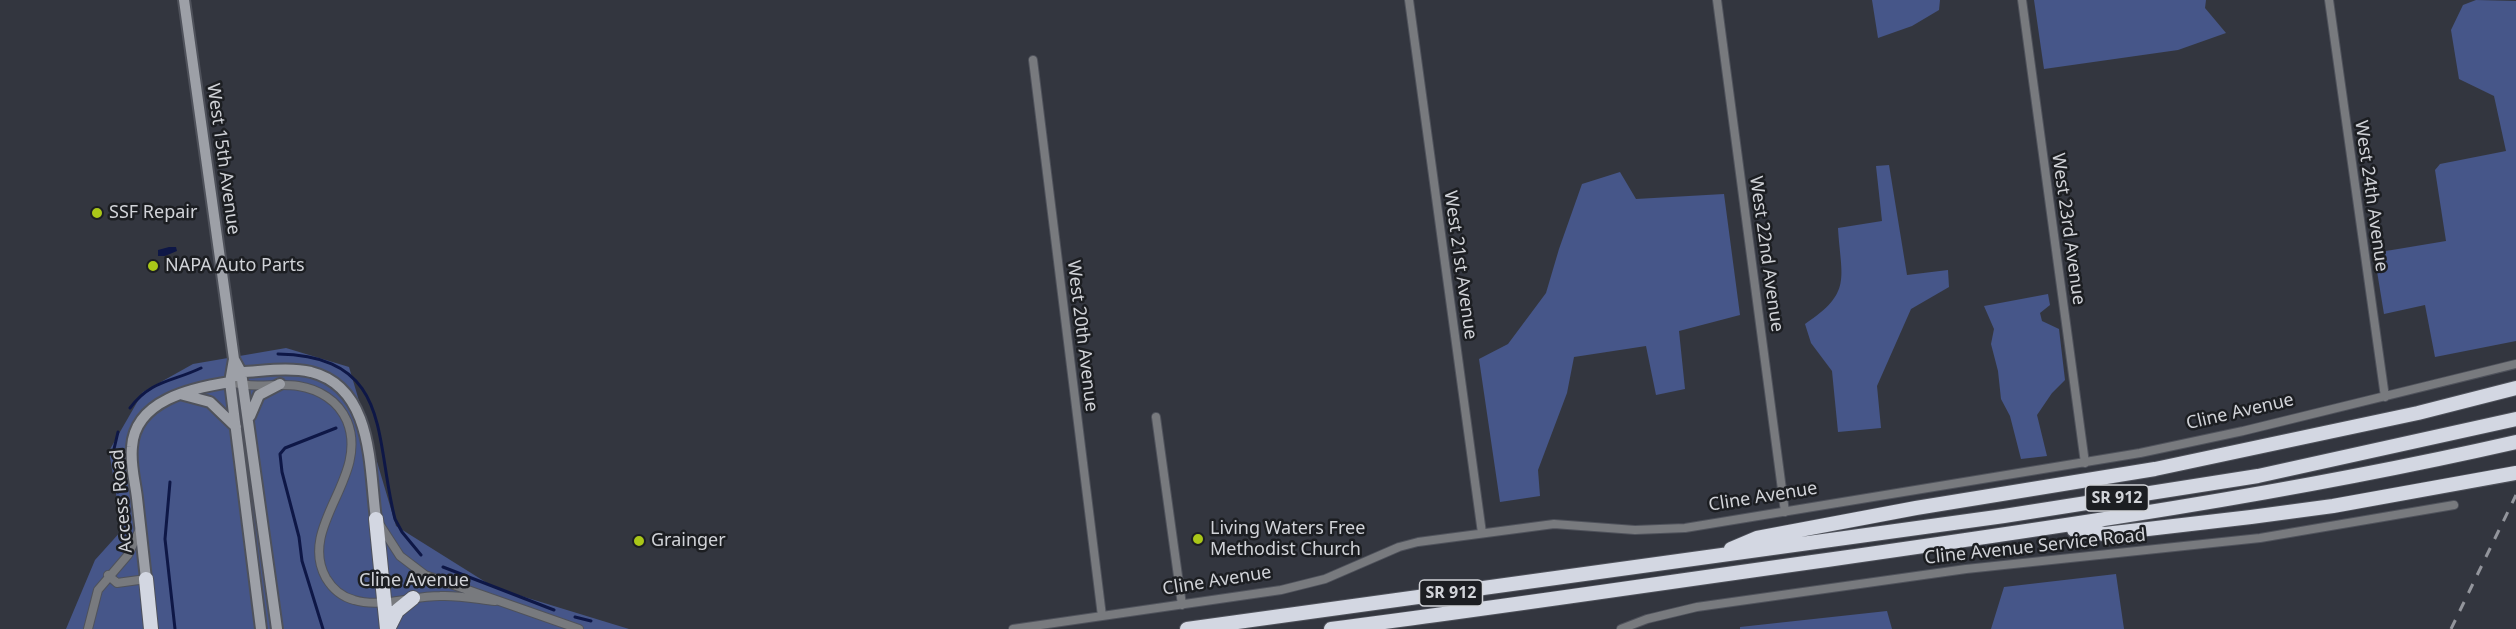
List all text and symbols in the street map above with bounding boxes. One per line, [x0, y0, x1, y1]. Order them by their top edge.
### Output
street label: West 15th Avenue [202, 82, 244, 236]
street label: West 24th Avenue [2350, 119, 2392, 273]
street label: West 23rd Avenue [2047, 152, 2089, 306]
street label: West 22nd Avenue [1744, 175, 1788, 333]
street label: West 21st Avenue [1439, 189, 1481, 341]
place label: SSF Repair [109, 202, 197, 224]
marker: SSF Repair [90, 206, 104, 220]
place label: NAPA Auto Parts [165, 255, 305, 277]
marker: NAPA Auto Parts [146, 259, 160, 273]
street label: West 20th Avenue [1062, 259, 1102, 413]
street label: Cline Avenue [2184, 389, 2296, 435]
street label: Access Road [107, 448, 137, 554]
street label: Cline Avenue [1707, 478, 1819, 516]
road number: SR 912 [2086, 485, 2148, 511]
place label: Living Waters Free Methodist Church [1210, 518, 1365, 560]
street label: Cline Avenue Service Road [1923, 525, 2147, 569]
place label: Grainger [651, 530, 726, 552]
marker: Living Waters Free Methodist Church [1191, 532, 1205, 546]
marker: Grainger [632, 534, 646, 548]
street label: Cline Avenue [1161, 562, 1273, 600]
street label: Cline Avenue [359, 570, 469, 592]
road number: SR 912 [1420, 580, 1482, 606]

